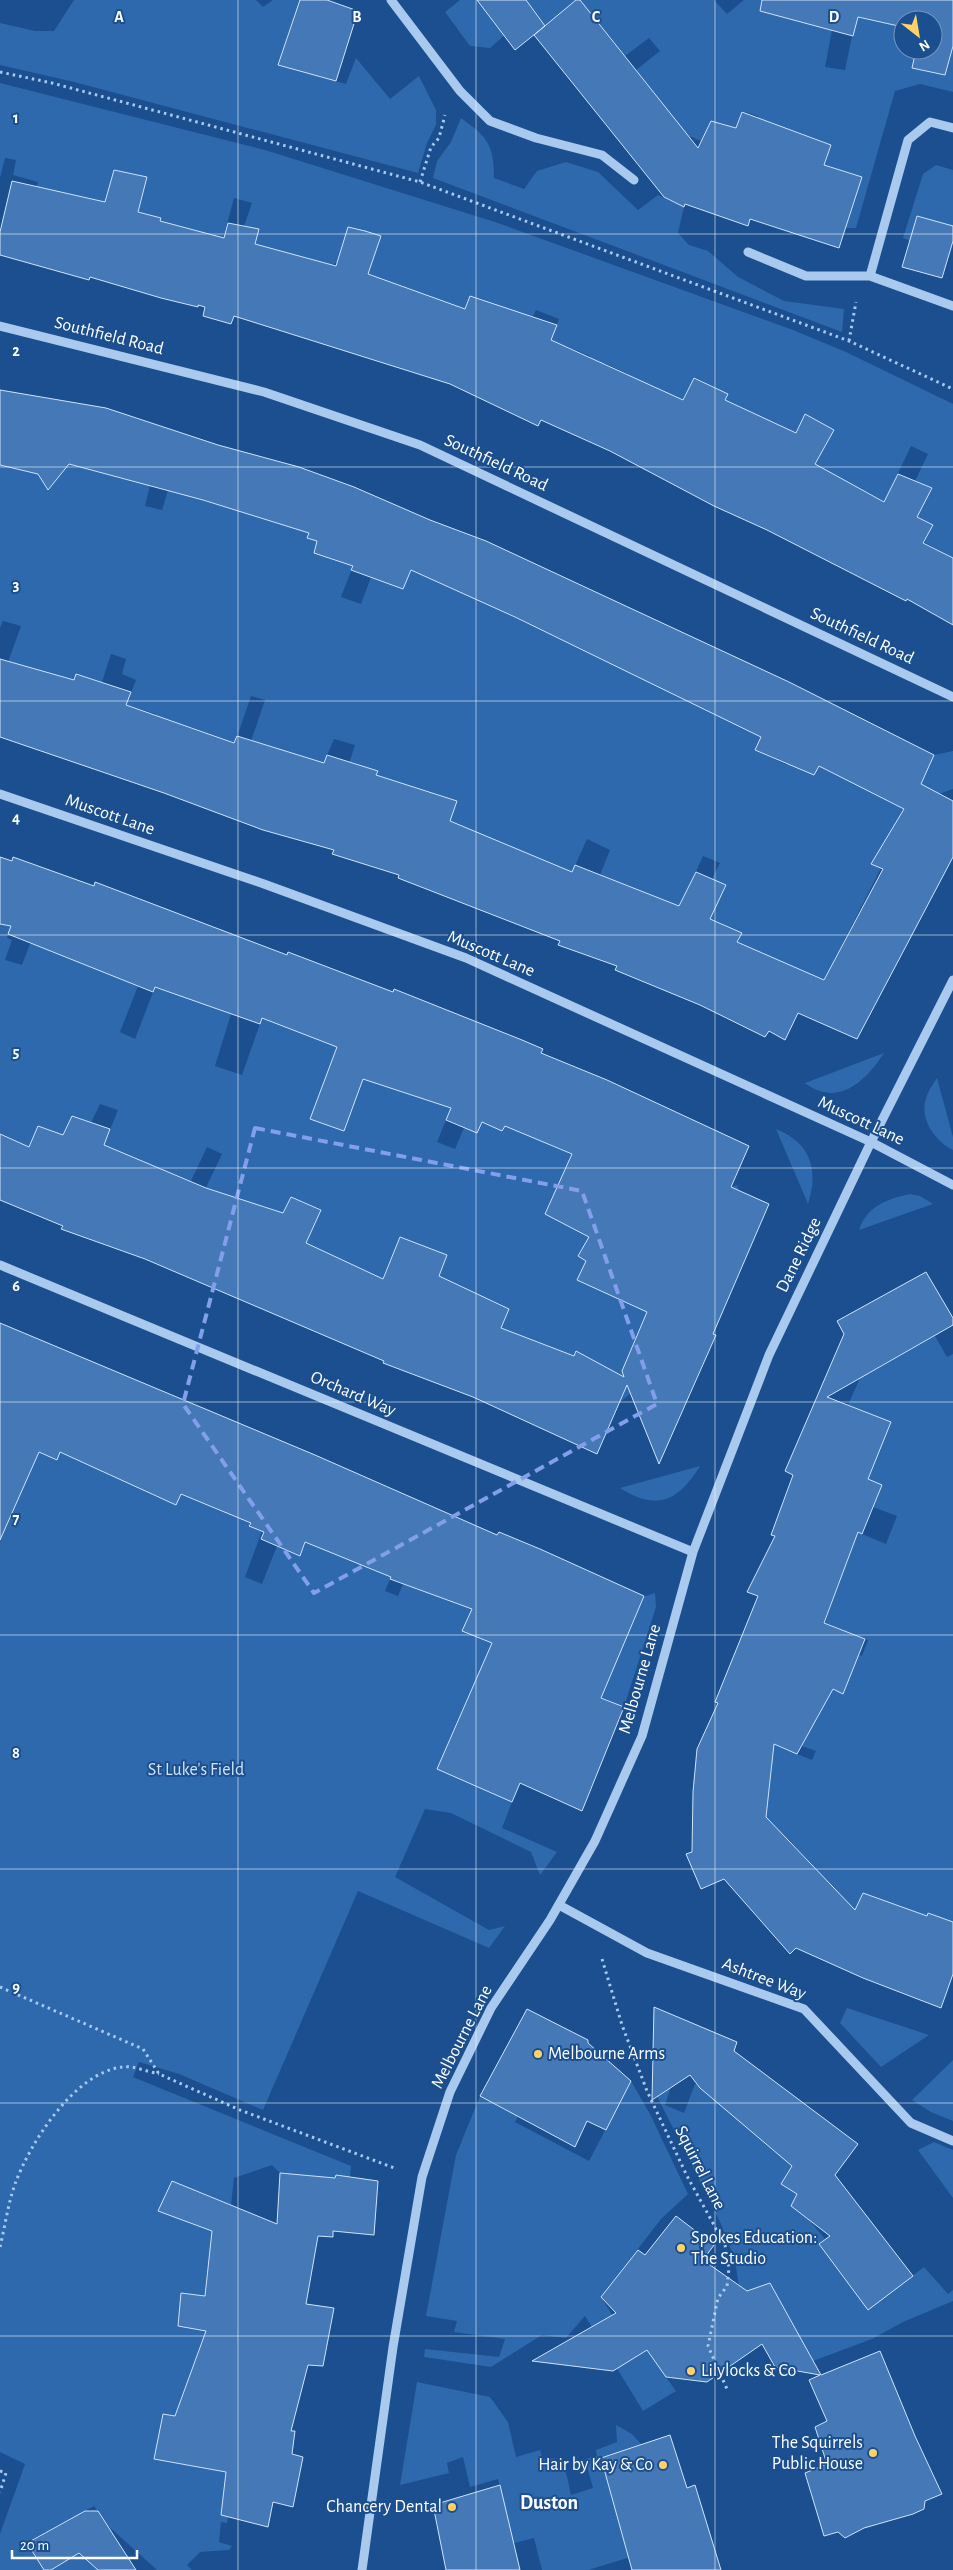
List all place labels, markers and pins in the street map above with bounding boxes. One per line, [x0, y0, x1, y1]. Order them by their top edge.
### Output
place label: Melbourne Arms [548, 2045, 665, 2063]
marker: Melbourne Arms [532, 2048, 544, 2060]
place label: Spokes Education: The Studio [691, 2229, 817, 2268]
marker: Spokes Education: The Studio [675, 2242, 687, 2254]
place label: Lilylocks & Co [701, 2362, 796, 2380]
marker: Lilylocks & Co [685, 2365, 697, 2377]
place label: The Squirrels Public House [772, 2434, 863, 2473]
marker: The Squirrels Public House [867, 2447, 879, 2459]
place label: Hair by Kay & Co [538, 2456, 653, 2474]
marker: Hair by Kay & Co [657, 2459, 669, 2471]
place label: Chancery Dental [326, 2498, 442, 2516]
marker: Chancery Dental [446, 2501, 458, 2513]

